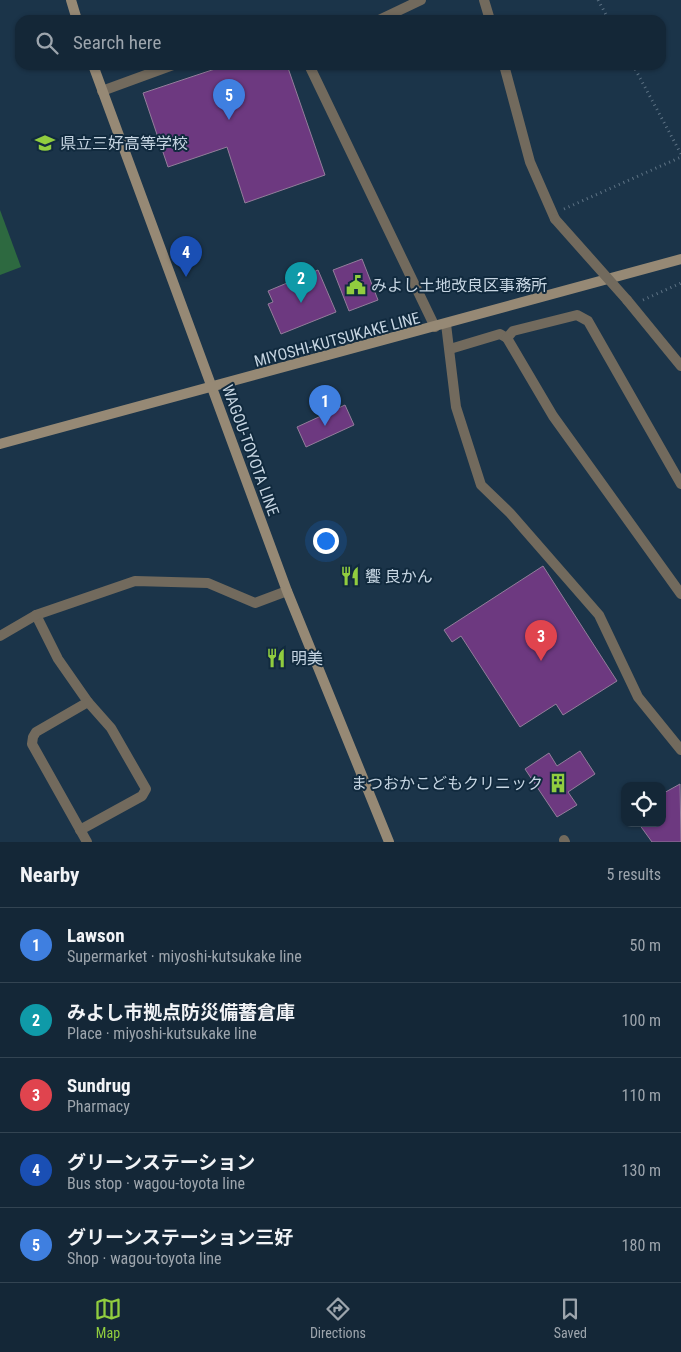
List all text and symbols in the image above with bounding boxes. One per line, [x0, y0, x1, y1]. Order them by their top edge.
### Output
search box [15, 15, 666, 70]
icon: search [33, 29, 61, 57]
text: Search here [73, 31, 161, 54]
pin: 5 [213, 79, 245, 120]
school or university icon: 県立三好高等学校 [34, 132, 56, 154]
place label: 県立三好高等学校 [60, 134, 188, 153]
pin: 4 [170, 236, 202, 277]
pin: 2 [285, 262, 317, 303]
public building icon: みよし土地改良区事務所 [345, 274, 367, 296]
place label: みよし土地改良区事務所 [371, 276, 547, 295]
street label: MIYOSHI-KUTSUKAKE LINE [252, 308, 422, 371]
street label: WAGOU-TOYOTA LINE [218, 382, 283, 518]
pin: 1 [309, 385, 341, 426]
your location [313, 528, 339, 554]
restaurant icon: 饗 良かん [339, 565, 361, 587]
place label: 饗 良かん [365, 567, 433, 586]
pin: 3 [525, 620, 557, 661]
restaurant icon: 明美 [265, 647, 287, 669]
place label: 明美 [291, 649, 323, 668]
building icon: まつおかこどもクリニック [547, 772, 569, 794]
place label: まつおかこどもクリニック [351, 774, 543, 793]
map controls [621, 782, 666, 827]
button: locate [621, 782, 666, 827]
text: Nearby [20, 863, 79, 887]
text: 5 results [606, 865, 661, 884]
text: Lawson [67, 924, 125, 947]
text: 1 [32, 936, 40, 955]
text: 50 m [629, 936, 661, 955]
text: Supermarket · miyoshi-kutsukake line [67, 947, 302, 966]
text: みよし市拠点防災備蓄倉庫 [67, 1001, 295, 1024]
text: 2 [32, 1011, 40, 1030]
text: 100 m [622, 1011, 661, 1030]
text: Place · miyoshi-kutsukake line [67, 1024, 257, 1043]
text: Sundrug [67, 1074, 131, 1097]
text: 3 [32, 1086, 40, 1105]
text: 110 m [622, 1086, 661, 1105]
text: Pharmacy [67, 1097, 130, 1116]
text: グリーンステーション [67, 1151, 255, 1174]
text: 4 [32, 1161, 40, 1180]
text: 130 m [622, 1161, 661, 1180]
text: Bus stop · wagou-toyota line [67, 1174, 245, 1193]
text: グリーンステーション三好 [67, 1226, 293, 1249]
text: 5 [32, 1236, 40, 1255]
text: 180 m [622, 1236, 661, 1255]
text: Shop · wagou-toyota line [67, 1249, 222, 1268]
tab: Map [94, 1295, 122, 1341]
tab: Directions [310, 1295, 366, 1341]
tab: Saved [554, 1295, 587, 1341]

